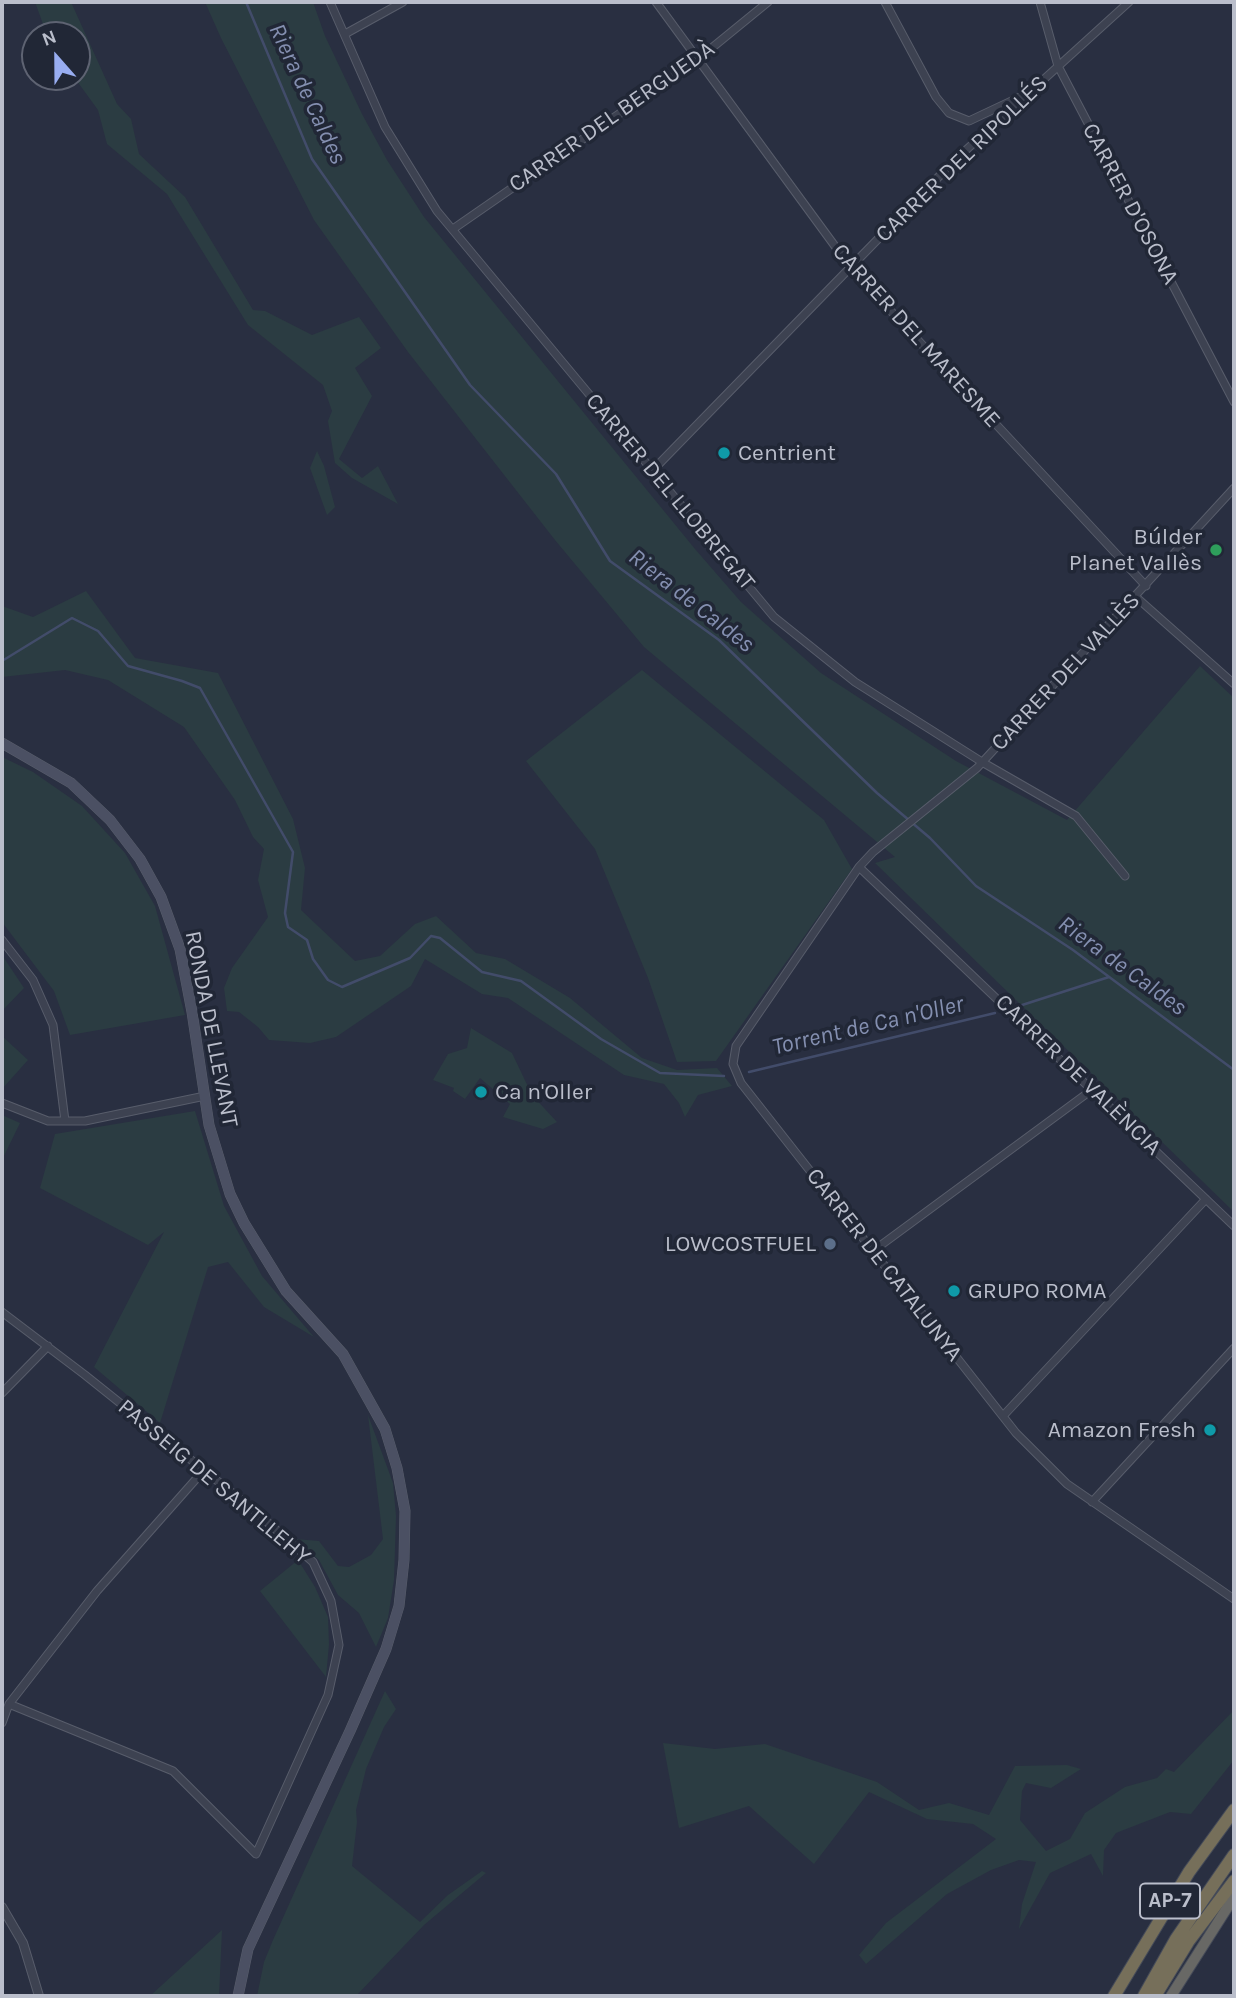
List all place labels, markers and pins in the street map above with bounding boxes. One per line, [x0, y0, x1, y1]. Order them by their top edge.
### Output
place label: Centrient [738, 439, 836, 467]
marker: Centrient [716, 445, 732, 461]
place label: Búlder Planet Vallès [1069, 523, 1202, 577]
marker: Búlder Planet Vallès [1208, 542, 1224, 558]
place label: Ca n'Oller [495, 1078, 592, 1106]
marker: Ca n'Oller [473, 1084, 489, 1100]
place label: LOWCOSTFUEL [665, 1230, 816, 1258]
marker: LOWCOSTFUEL [822, 1236, 838, 1252]
place label: GRUPO ROMA [968, 1277, 1107, 1305]
marker: GRUPO ROMA [946, 1283, 962, 1299]
place label: Amazon Fresh [1048, 1416, 1196, 1444]
marker: Amazon Fresh [1202, 1422, 1218, 1438]

